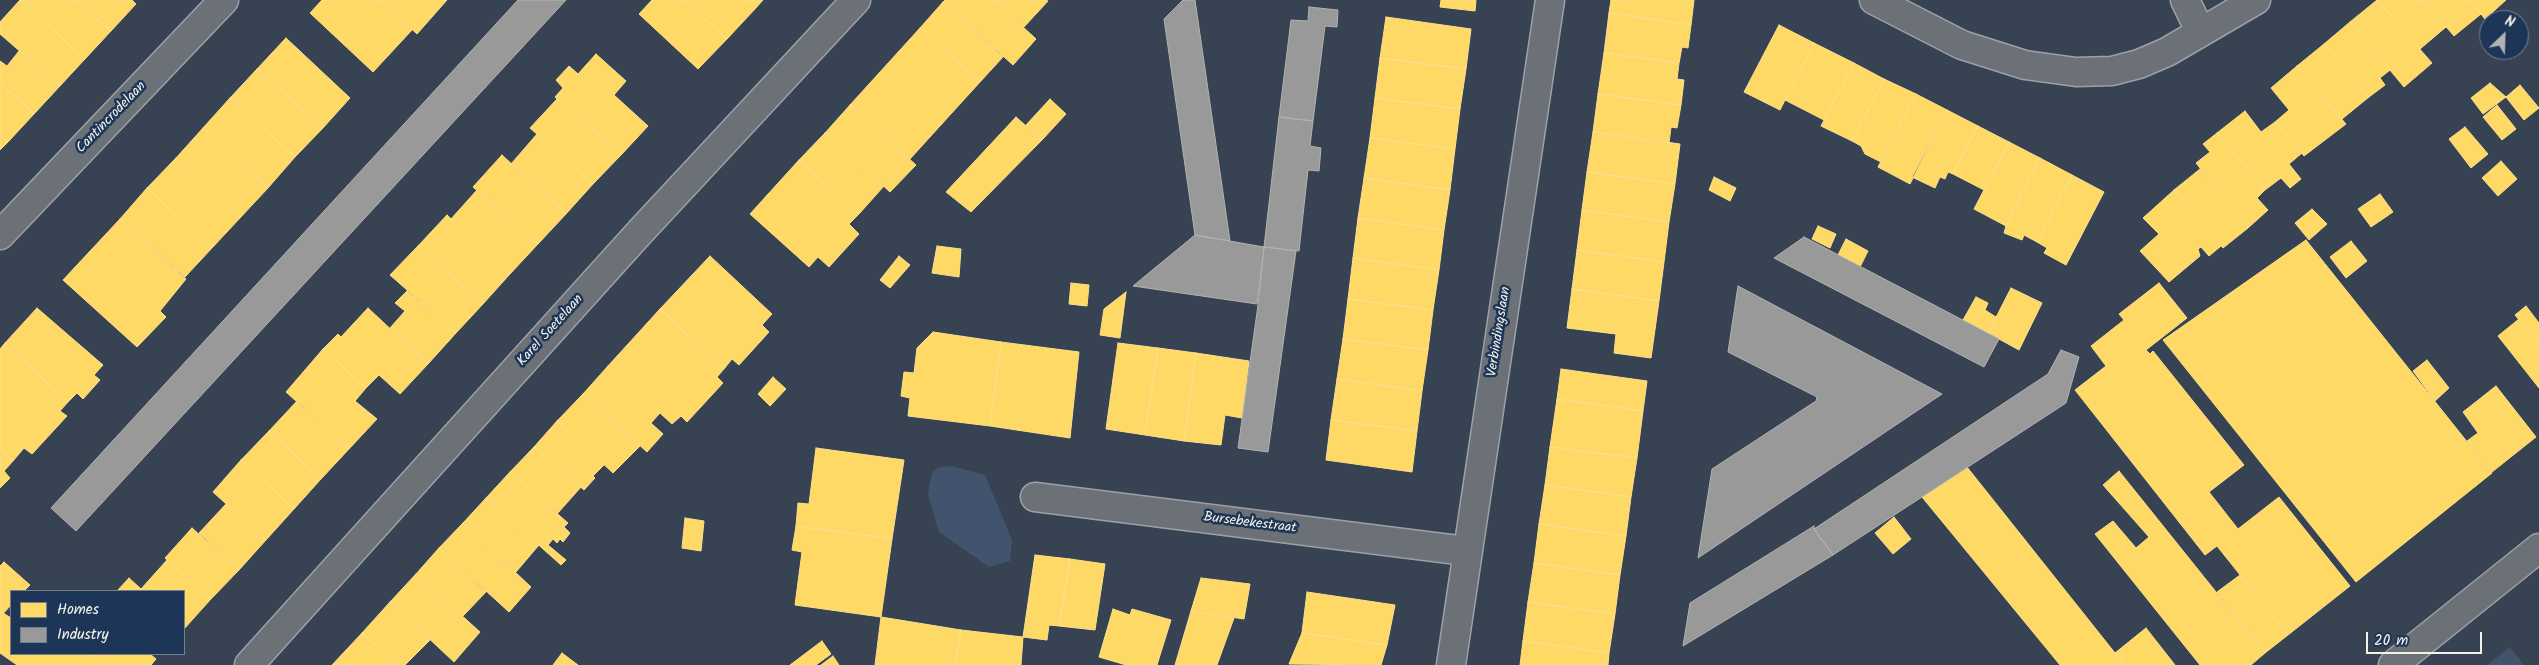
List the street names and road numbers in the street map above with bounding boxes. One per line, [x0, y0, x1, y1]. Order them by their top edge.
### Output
street label: Cantincrodelaan [74, 79, 150, 157]
street label: Verbindingslaan [1485, 286, 1515, 378]
street label: Karel Soetelaan [514, 292, 588, 370]
street label: Bursebekestraat [1203, 510, 1297, 538]

